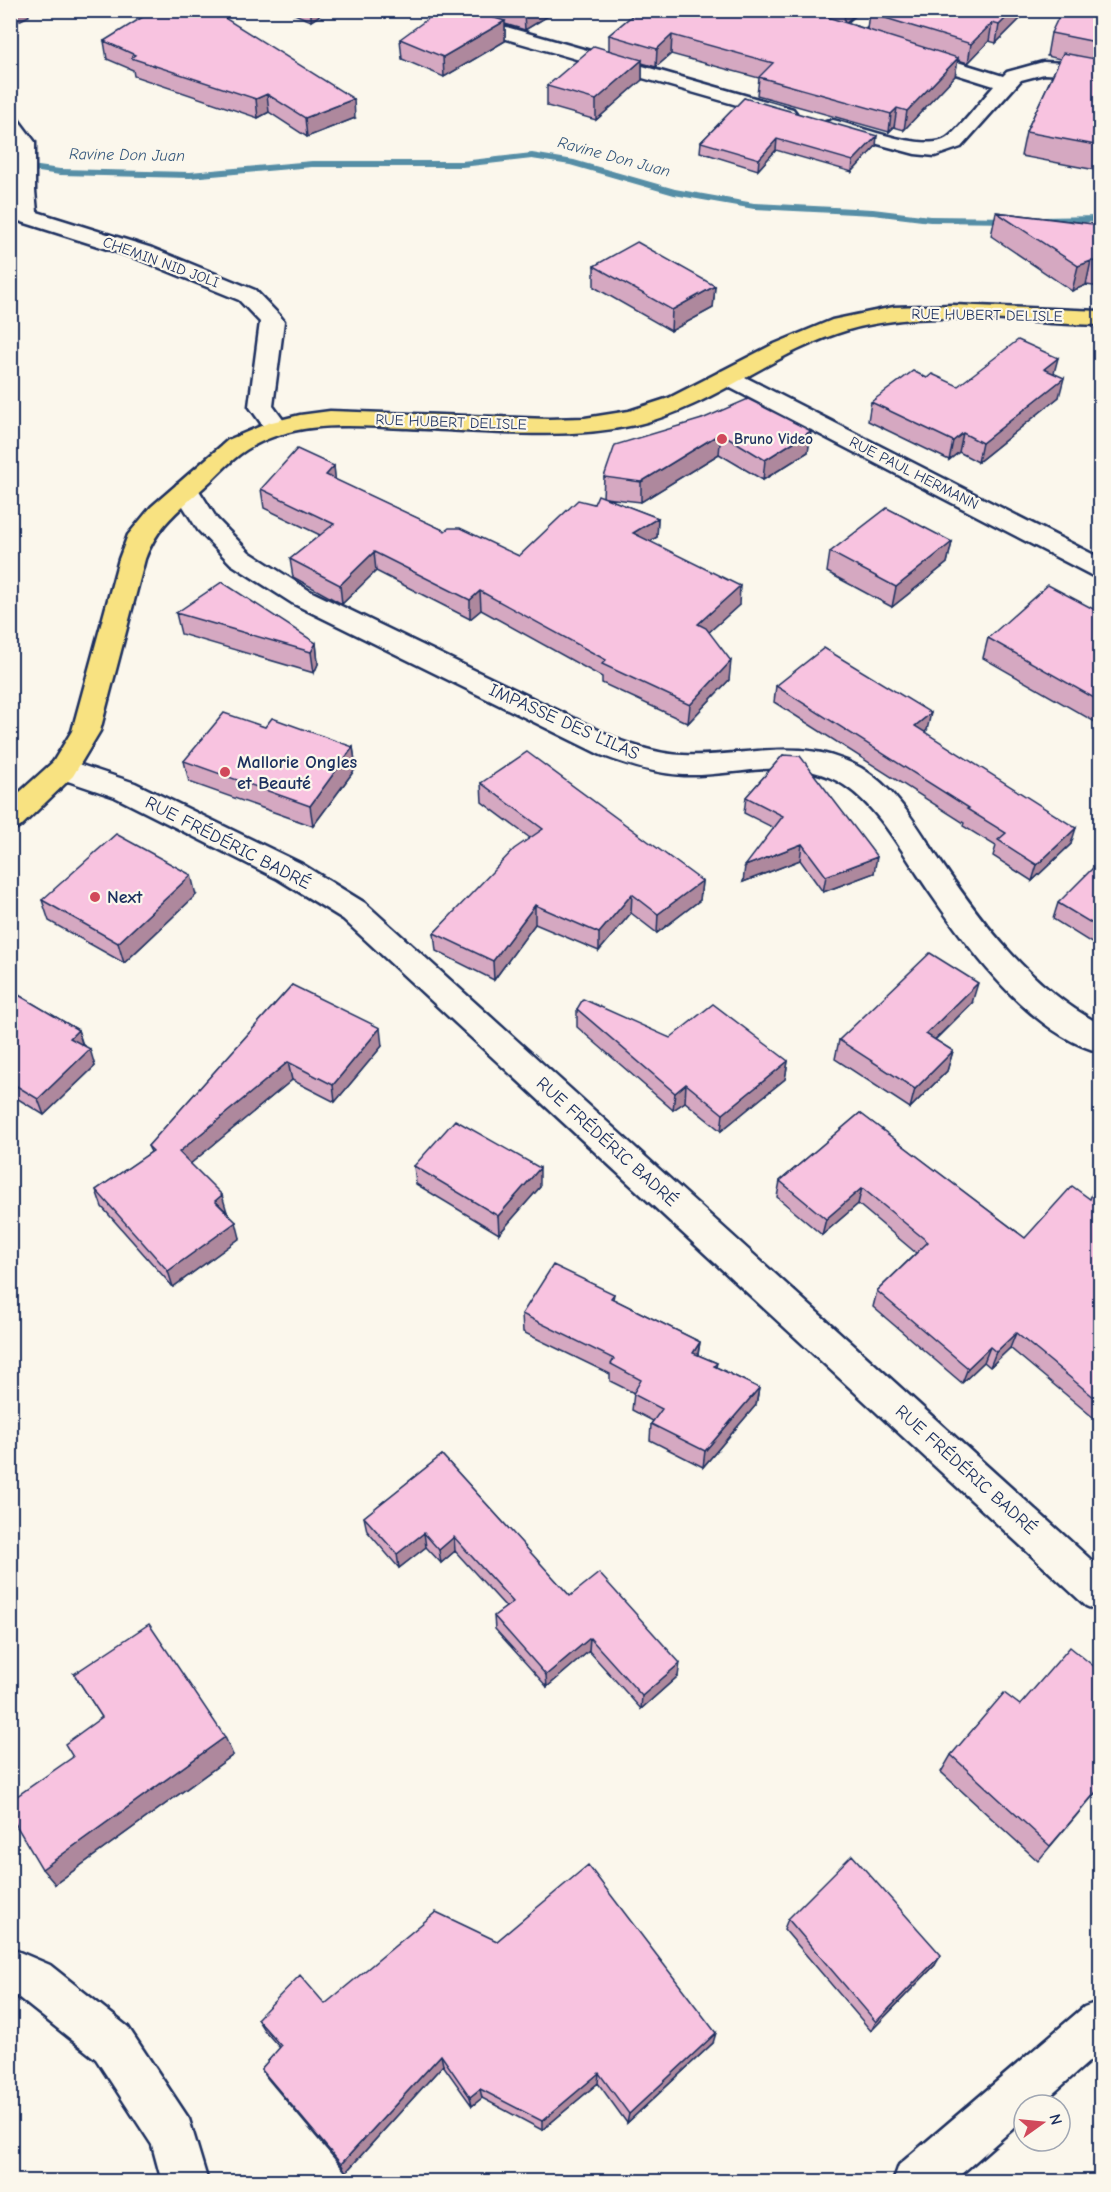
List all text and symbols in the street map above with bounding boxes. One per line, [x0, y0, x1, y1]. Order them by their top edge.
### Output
water label: Ravine Don Juan [556, 133, 672, 181]
water label: Ravine Don Juan [69, 145, 185, 165]
street label: CHEMIN NID JOLI [100, 233, 222, 291]
street label: RUE HUBERT DELISLE [911, 305, 1063, 325]
street label: RUE HUBERT DELISLE [375, 410, 527, 434]
place label: Bruno Video [734, 430, 813, 448]
marker: Bruno Video [715, 432, 729, 446]
street label: RUE PAUL HERMANN [846, 433, 982, 513]
street label: IMPASSE DES LILAS [486, 679, 642, 765]
place label: Mallorie Ongles et Beauté [237, 752, 358, 794]
marker: Mallorie Ongles et Beauté [218, 765, 232, 779]
street label: RUE FRÉDÉRIC BADRÉ [142, 791, 315, 894]
place label: Next [107, 887, 143, 908]
marker: Next [88, 890, 102, 904]
street label: RUE FRÉDÉRIC BADRÉ [532, 1072, 683, 1211]
street label: RUE FRÉDÉRIC BADRÉ [891, 1400, 1042, 1539]
north arrow [1012, 2093, 1072, 2153]
text: N [1045, 2112, 1066, 2127]

